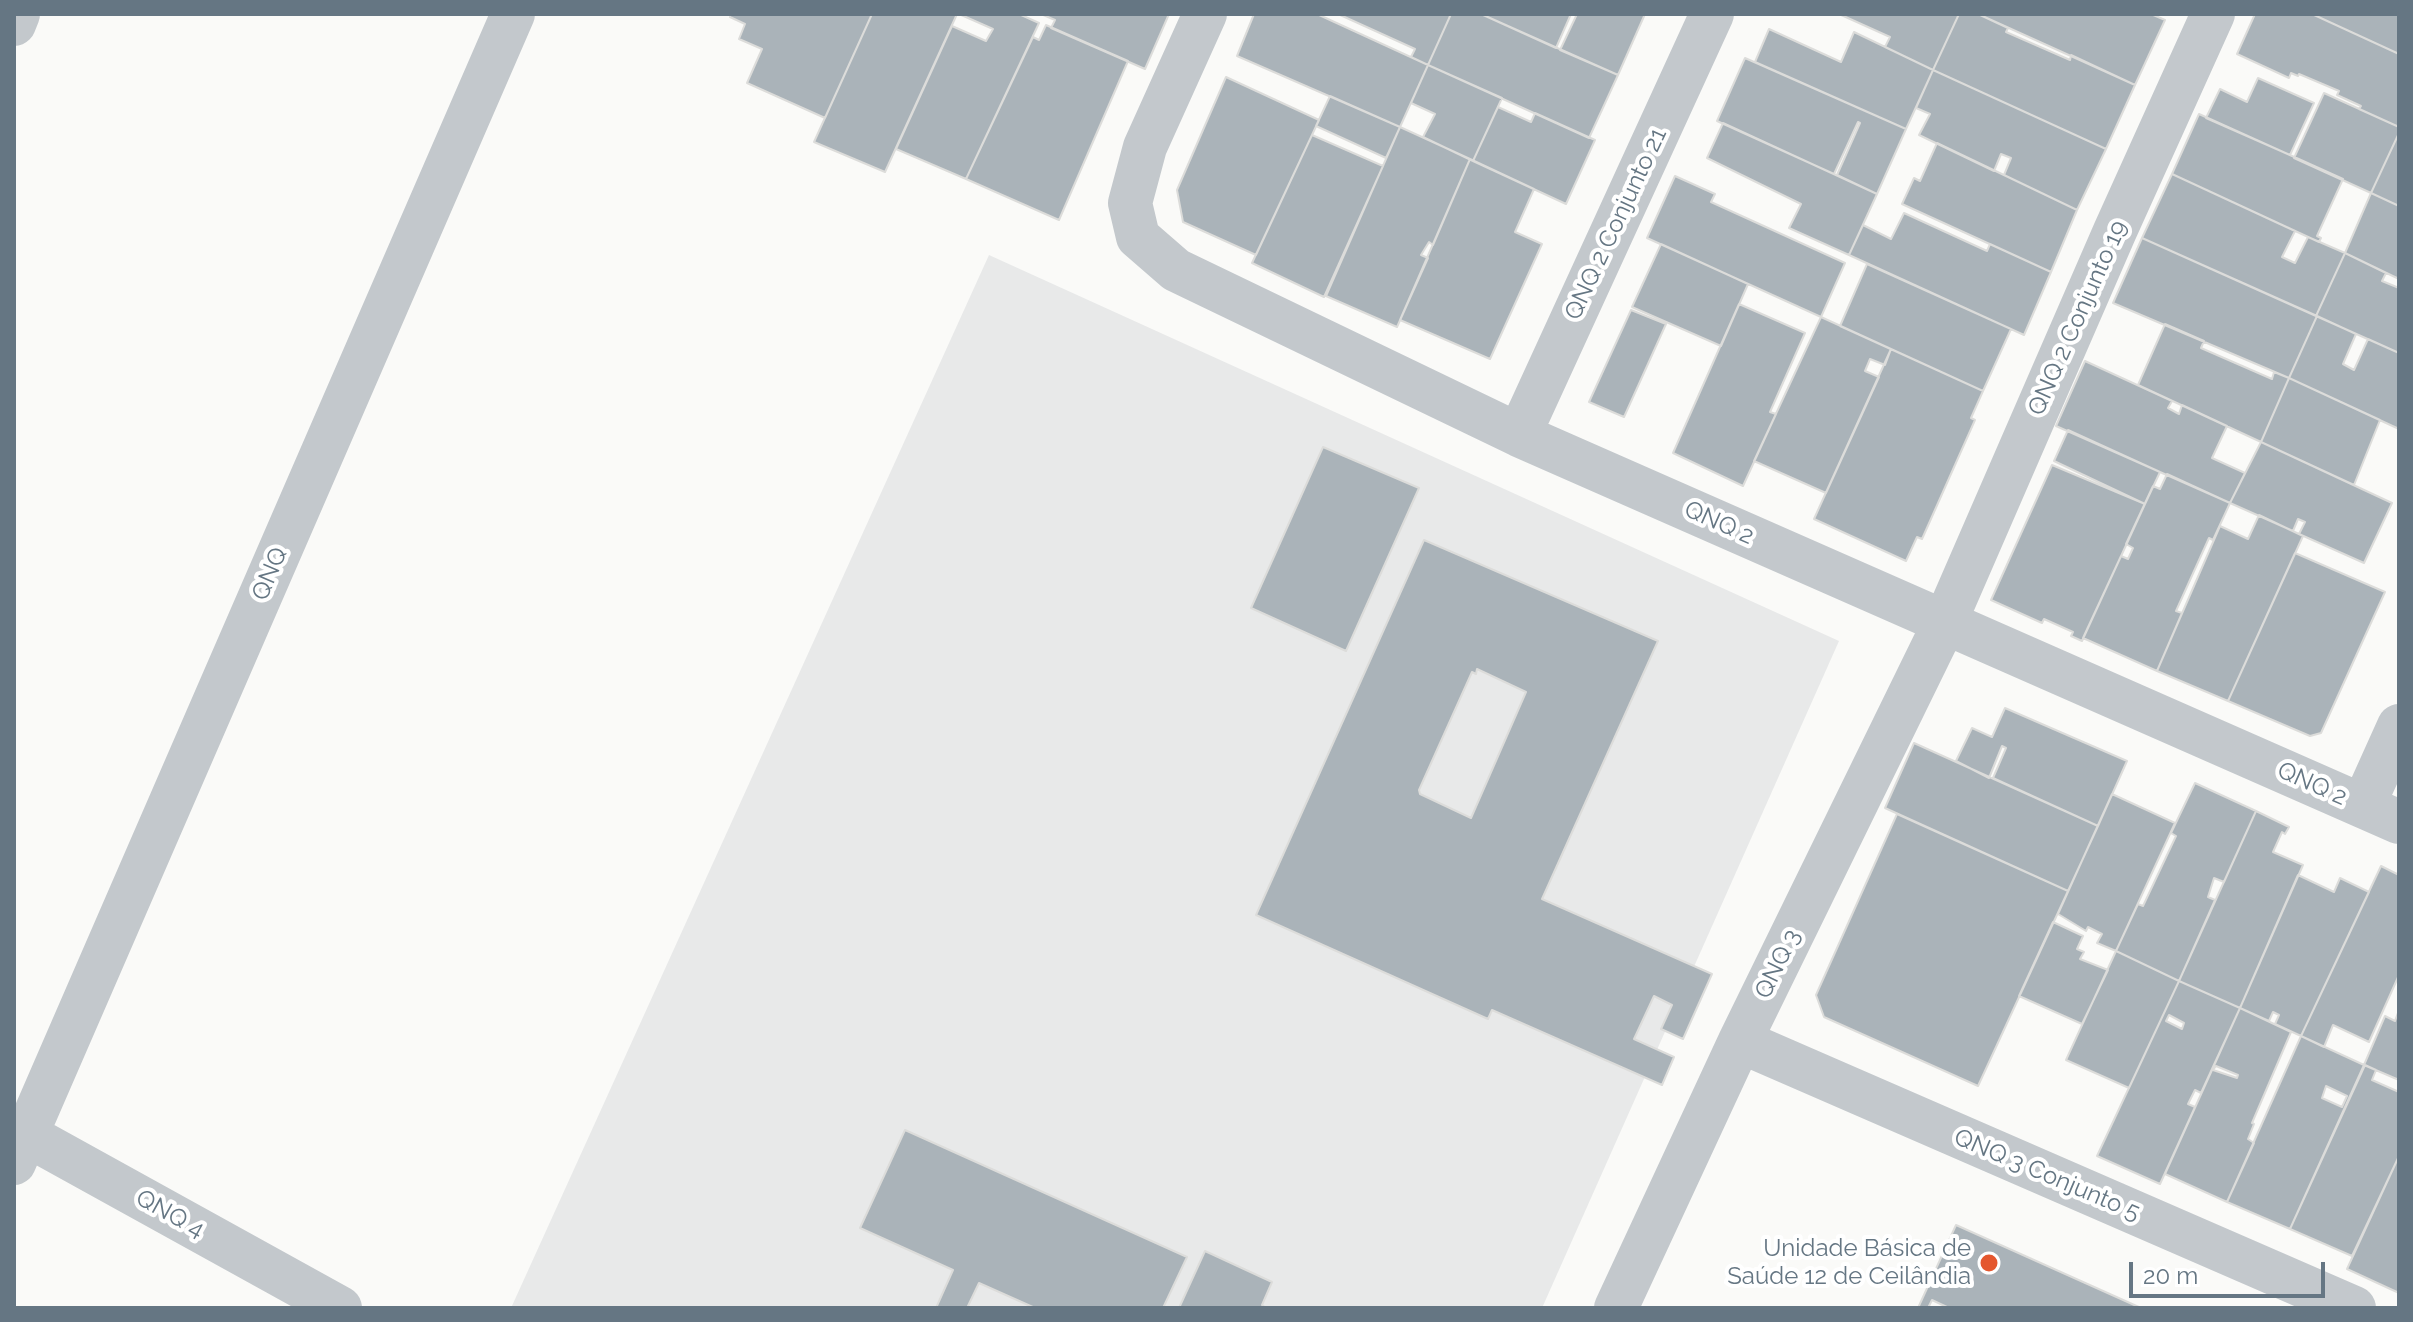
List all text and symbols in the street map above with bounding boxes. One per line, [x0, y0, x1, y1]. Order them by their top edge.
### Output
street label: QNQ 2 Conjunto 21 [1559, 123, 1673, 325]
street label: QNQ 2 Conjunto 19 [2022, 216, 2134, 420]
street label: QNQ 2 [1680, 495, 1758, 551]
street label: QNQ [246, 543, 294, 605]
street label: QNQ 2 [2273, 756, 2351, 812]
street label: QNQ 3 [1749, 925, 1807, 1003]
street label: QNQ 3 Conjunto 5 [1950, 1123, 2144, 1227]
street label: QNQ 4 [131, 1184, 209, 1244]
place label: Unidade Básica de Saúde 12 de Ceilândia [1727, 1235, 1971, 1291]
scale bar [2133, 1246, 2329, 1296]
marker: Unidade Básica de Saúde 12 de Ceilândia [1978, 1252, 2000, 1274]
text: 20 m [2143, 1261, 2198, 1290]

